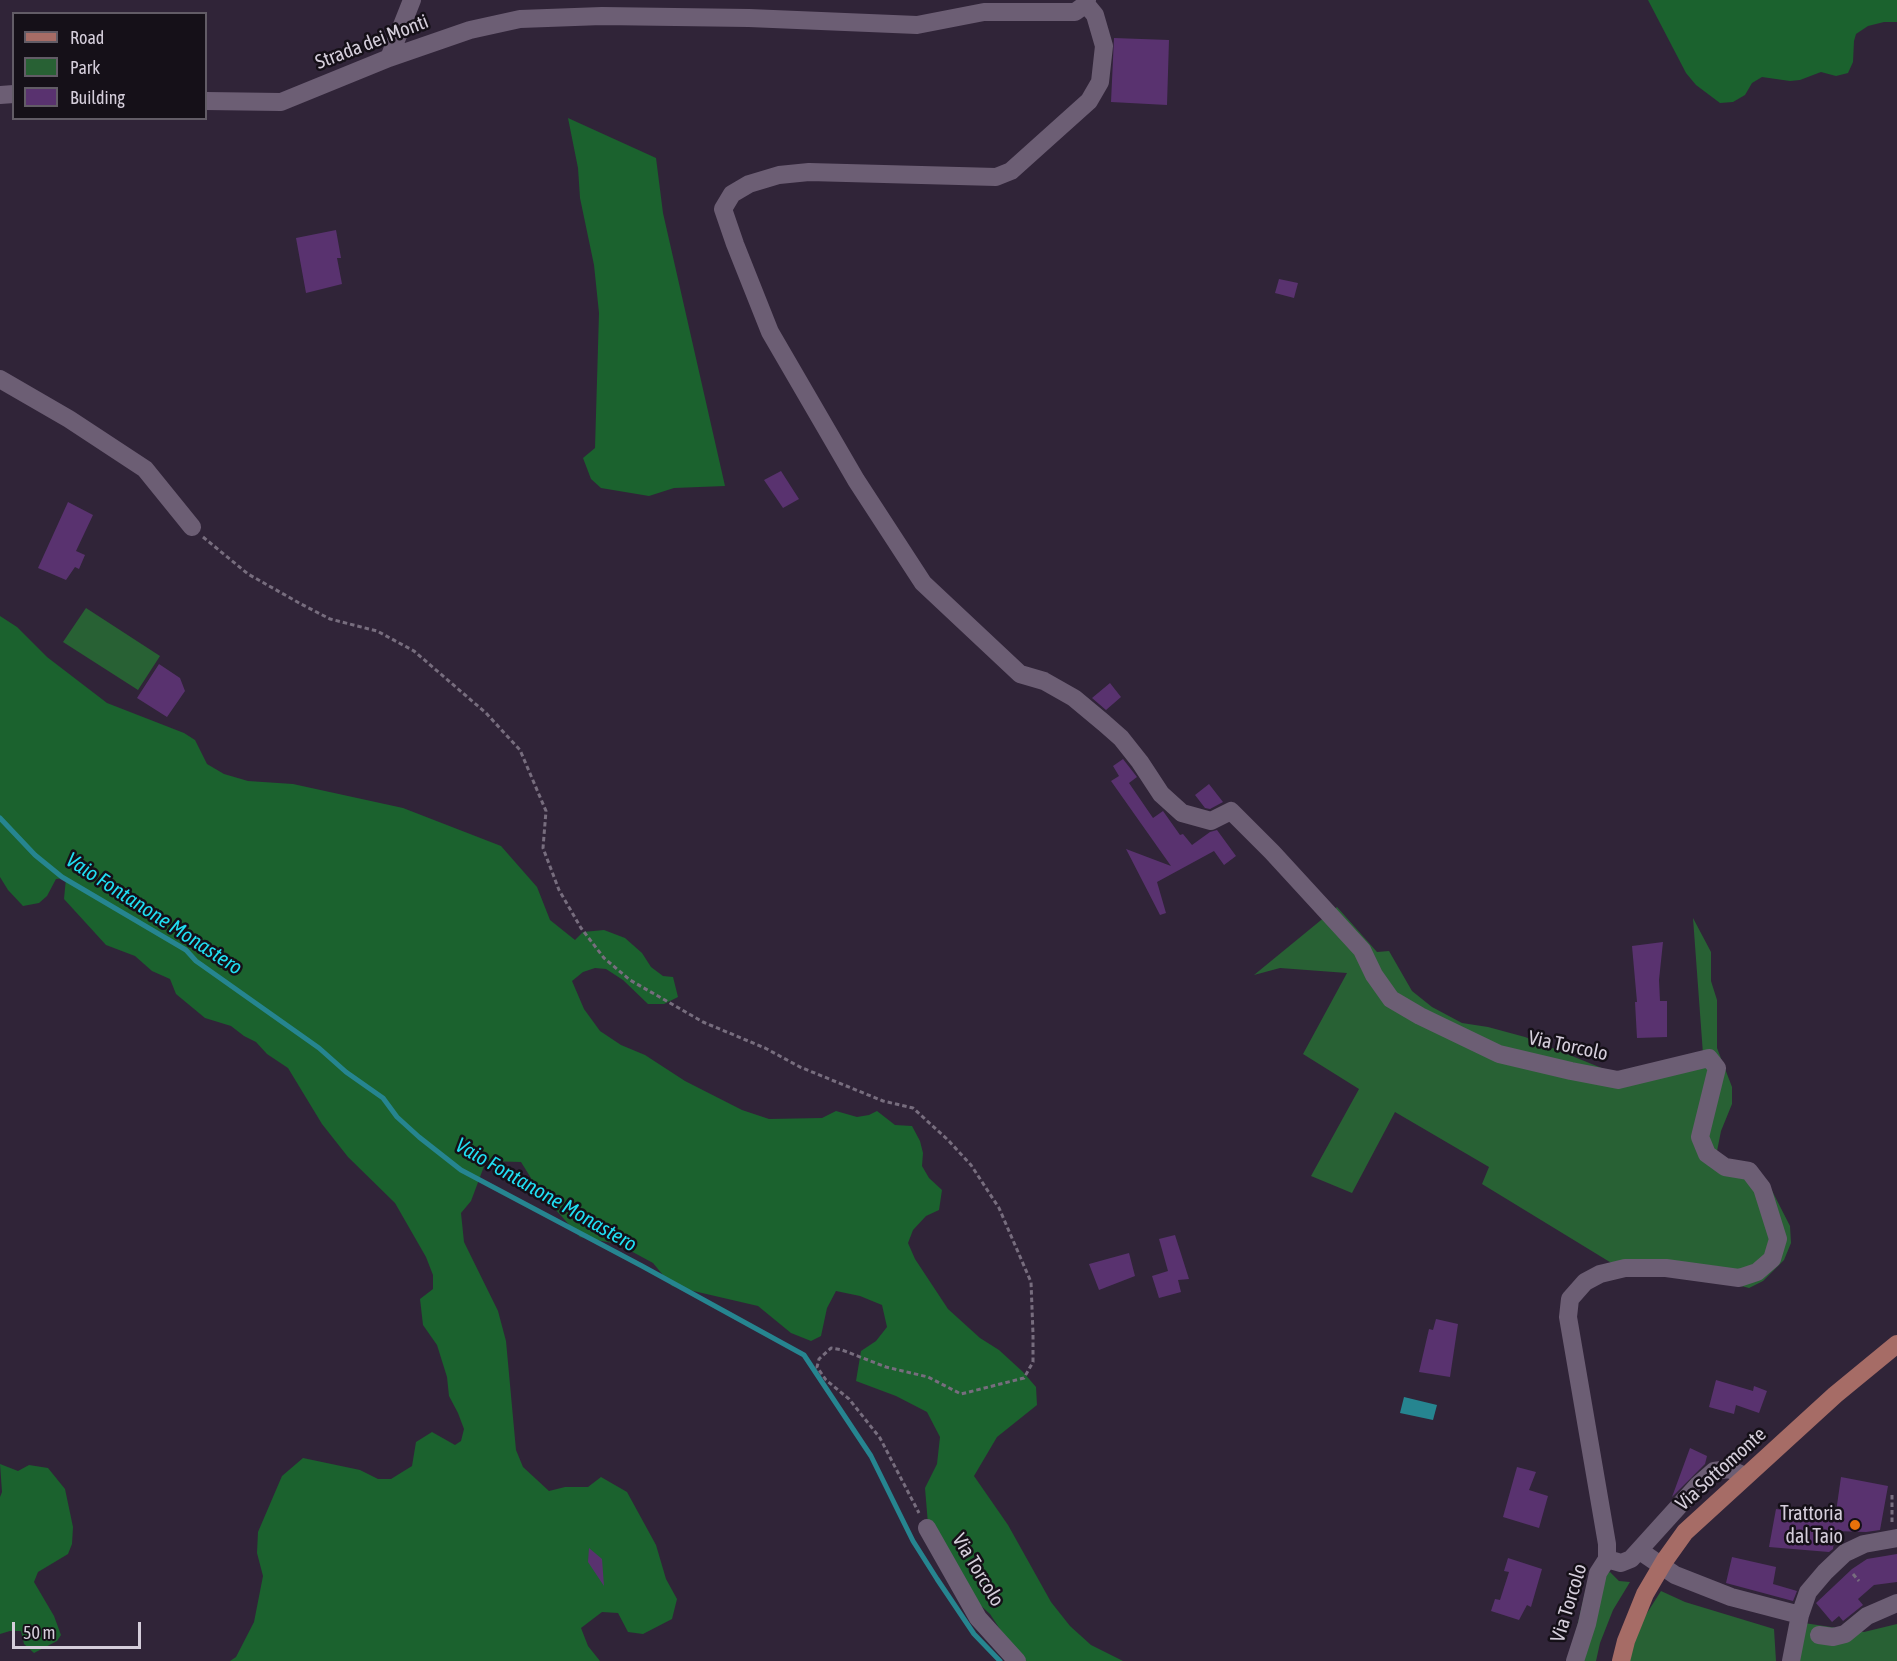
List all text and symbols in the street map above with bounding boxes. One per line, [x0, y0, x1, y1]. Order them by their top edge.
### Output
street label: Strada dei Monti [312, 9, 432, 75]
legend [12, 12, 207, 120]
text: Road [70, 27, 104, 48]
text: Park [70, 57, 100, 78]
text: Building [70, 87, 125, 108]
water label: Vaio Fontanone Monastero [61, 847, 247, 981]
street label: Via Torcolo [1526, 1026, 1610, 1066]
water label: Vaio Fontanone Monastero [451, 1133, 641, 1257]
street label: Via Sottomonte [1671, 1422, 1771, 1516]
place label: Trattoria dal Taio [1780, 1502, 1843, 1549]
marker: Trattoria dal Taio [1848, 1518, 1862, 1532]
street label: Via Torcolo [947, 1529, 1009, 1611]
street label: Via Torcolo [1546, 1561, 1592, 1645]
scale bar [15, 1610, 144, 1648]
text: 50 m [23, 1622, 55, 1643]

